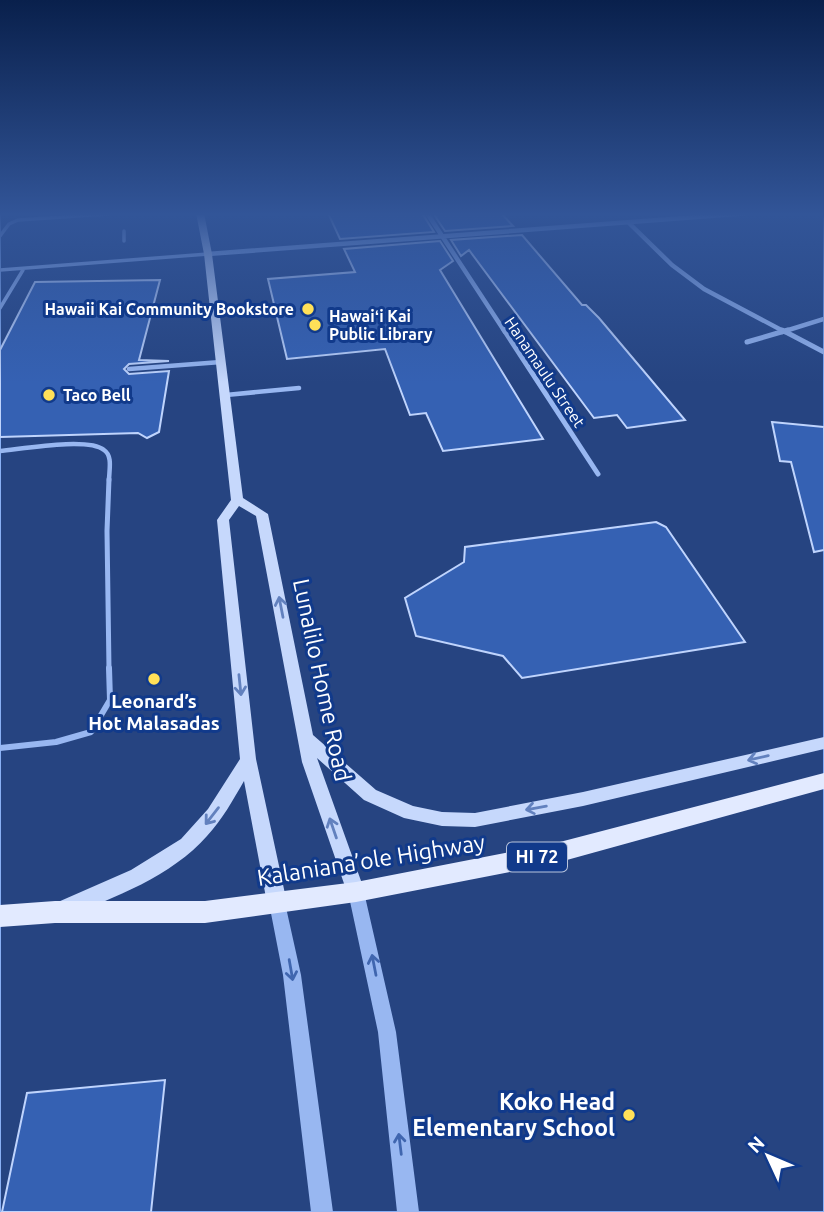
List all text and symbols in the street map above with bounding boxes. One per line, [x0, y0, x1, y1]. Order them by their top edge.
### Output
place label: Hawaii Kai Community Bookstore [45, 300, 294, 318]
marker: Hawaii Kai Community Bookstore [300, 301, 316, 317]
place label: Hawaiʻi Kai Public Library [329, 307, 433, 343]
street label: Hanamaulu Street [501, 313, 589, 431]
marker: Hawaiʻi Kai Public Library [307, 317, 323, 333]
place label: Taco Bell [63, 386, 131, 404]
marker: Taco Bell [41, 387, 57, 403]
street label: Lunalilo Home Road [289, 576, 356, 783]
one-way arrow [273, 596, 287, 619]
marker: Leonard’s Hot Malasadas [146, 671, 162, 687]
one-way arrow [234, 673, 247, 696]
place label: Leonard’s Hot Malasadas [88, 690, 220, 734]
one-way arrow [747, 752, 769, 765]
one-way arrow [525, 801, 548, 815]
one-way arrow [205, 807, 220, 825]
one-way arrow [326, 818, 339, 840]
street label: Kalaniana’ole Highway [255, 829, 487, 890]
road number: HI 72 [507, 842, 567, 872]
one-way arrow [366, 954, 380, 977]
one-way arrow [284, 958, 298, 981]
place label: Koko Head Elementary School [412, 1089, 615, 1140]
marker: Koko Head Elementary School [621, 1107, 637, 1123]
north arrow [733, 1121, 803, 1191]
text: N [743, 1131, 769, 1157]
one-way arrow [394, 1133, 407, 1156]

